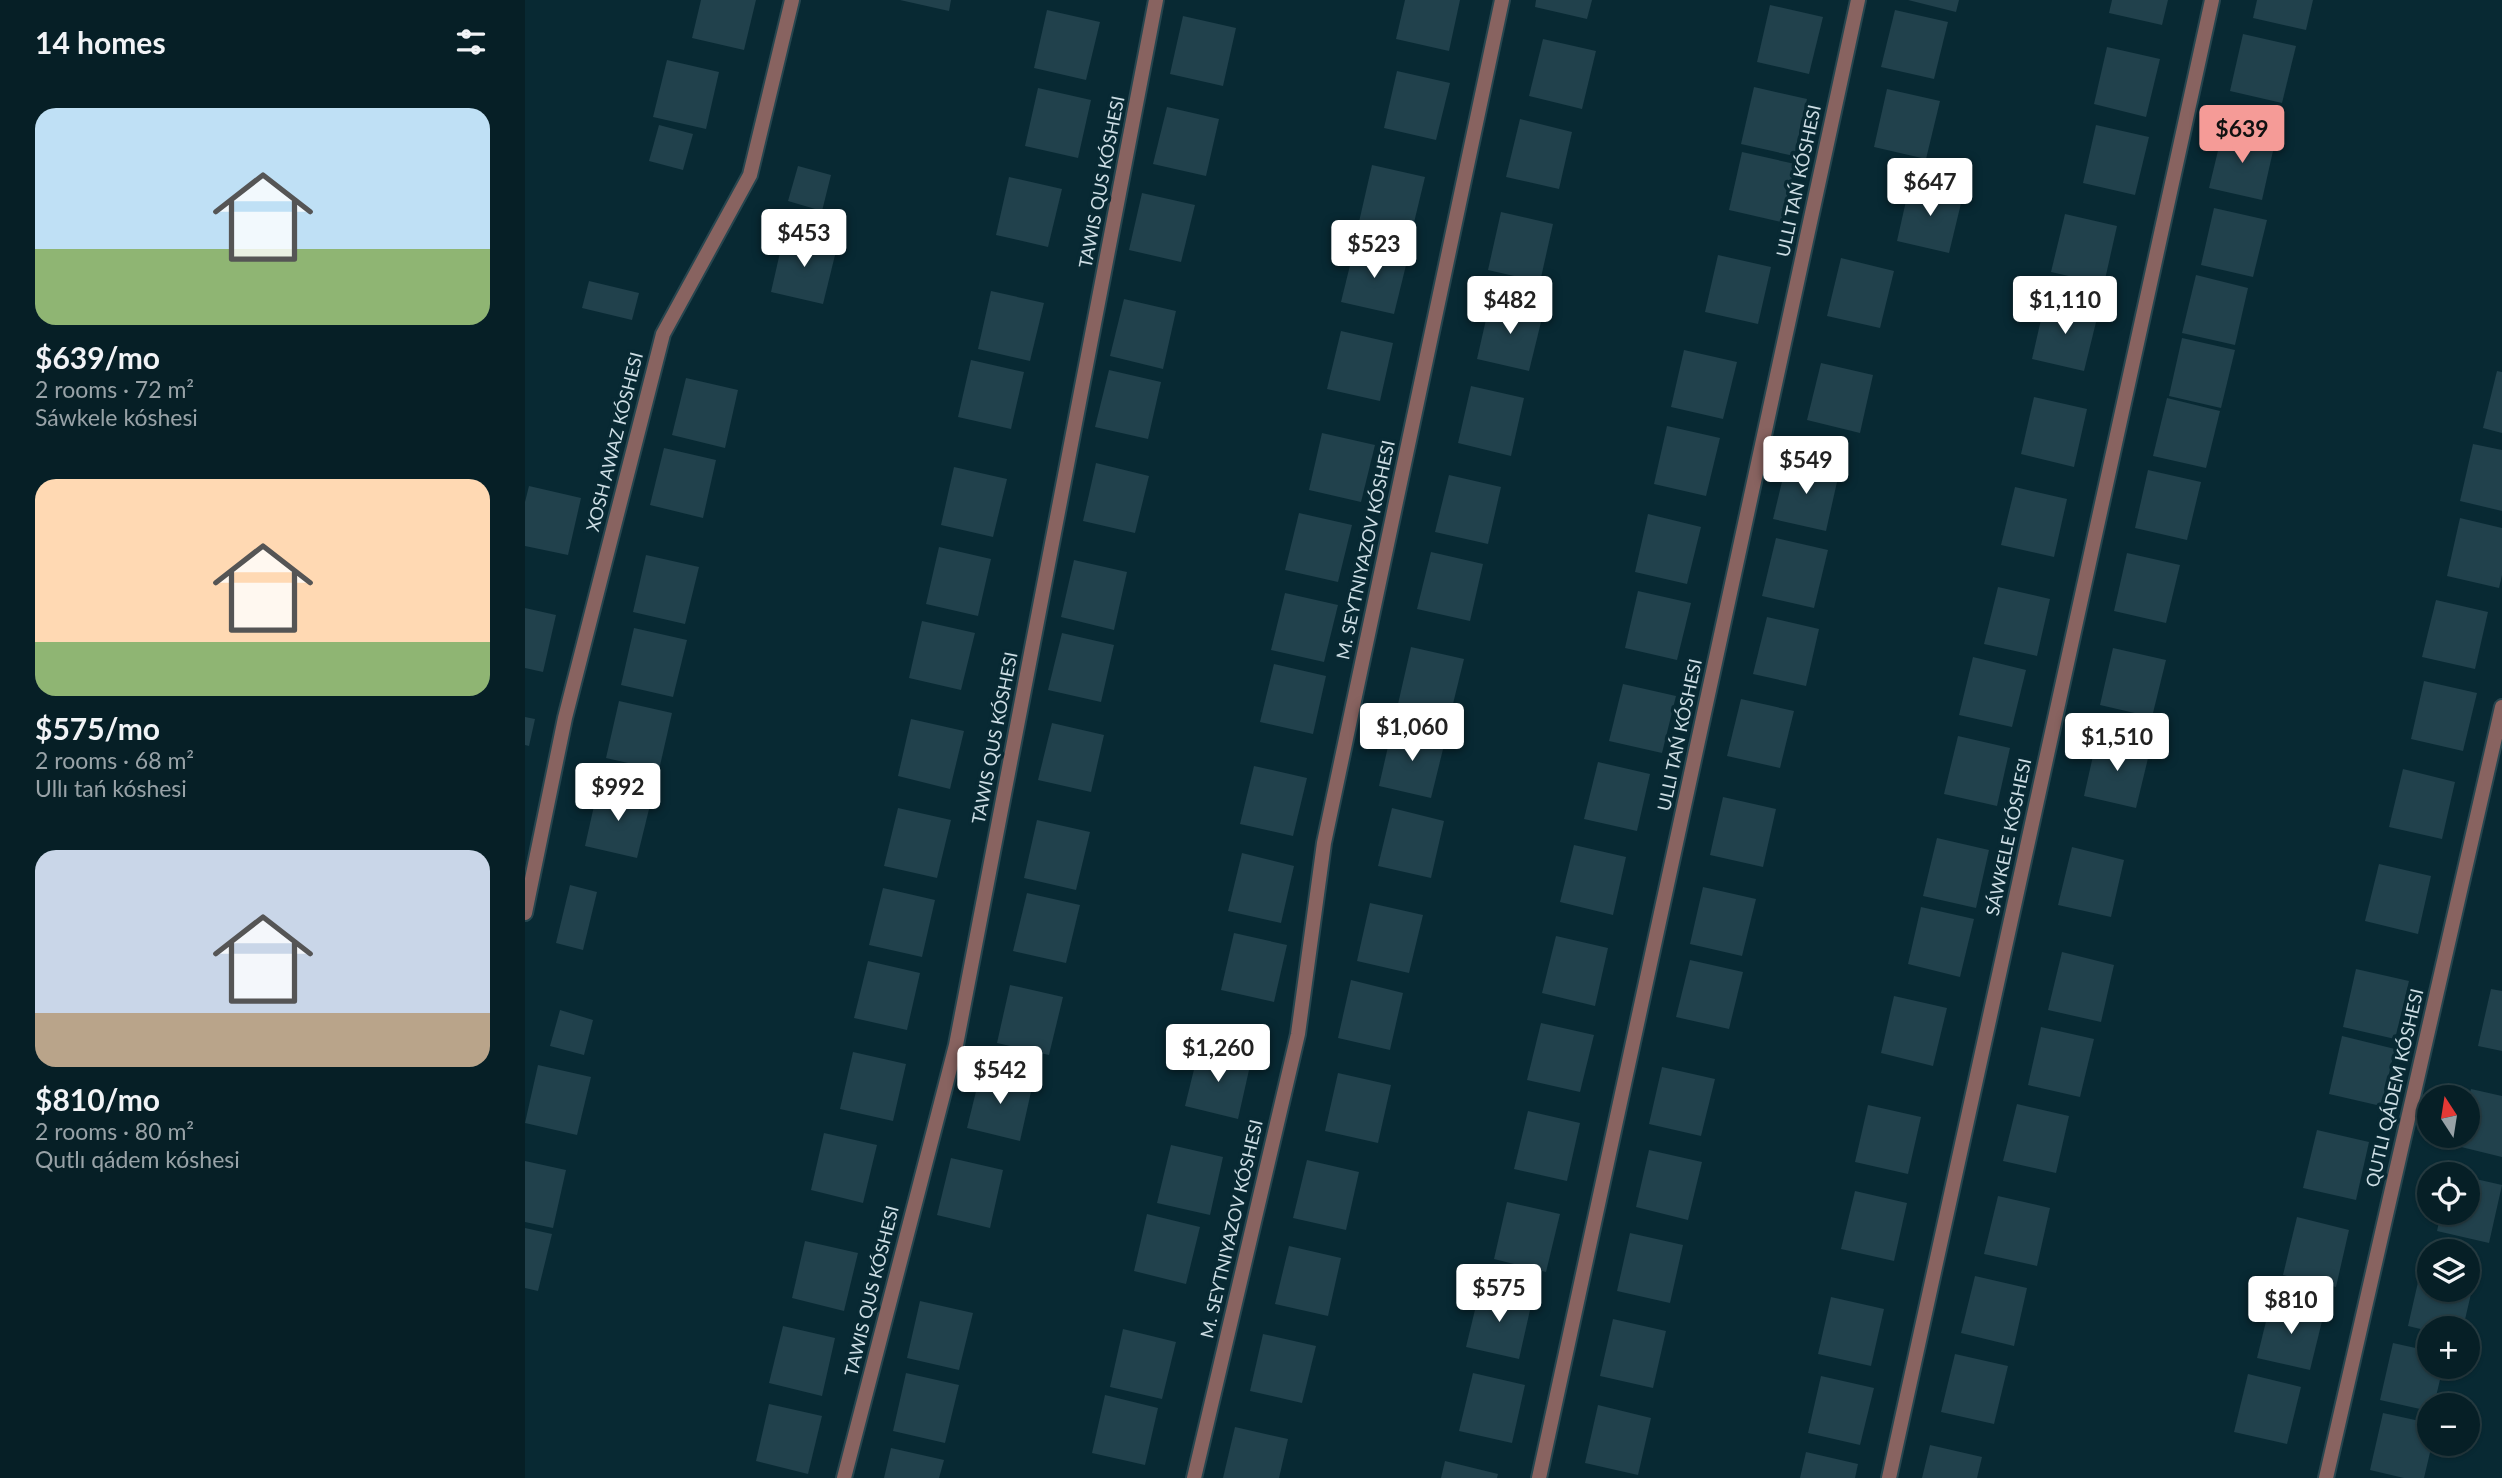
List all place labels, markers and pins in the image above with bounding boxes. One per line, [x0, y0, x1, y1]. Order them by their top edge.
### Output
pin: $639 [2201, 106, 2283, 165]
pin: $647 [1889, 158, 1971, 218]
pin: $453 [763, 210, 845, 269]
pin: $523 [1333, 220, 1415, 280]
pin: $482 [1469, 276, 1551, 336]
pin: $1,110 [2008, 276, 2122, 336]
pin: $549 [1765, 436, 1847, 496]
pin: $1,060 [1355, 704, 1469, 763]
pin: $1,510 [2060, 714, 2174, 773]
pin: $992 [577, 764, 659, 823]
pin: $1,260 [1161, 1024, 1275, 1084]
pin: $542 [959, 1046, 1041, 1106]
pin: $575 [1458, 1264, 1540, 1324]
pin: $810 [2250, 1276, 2332, 1336]

